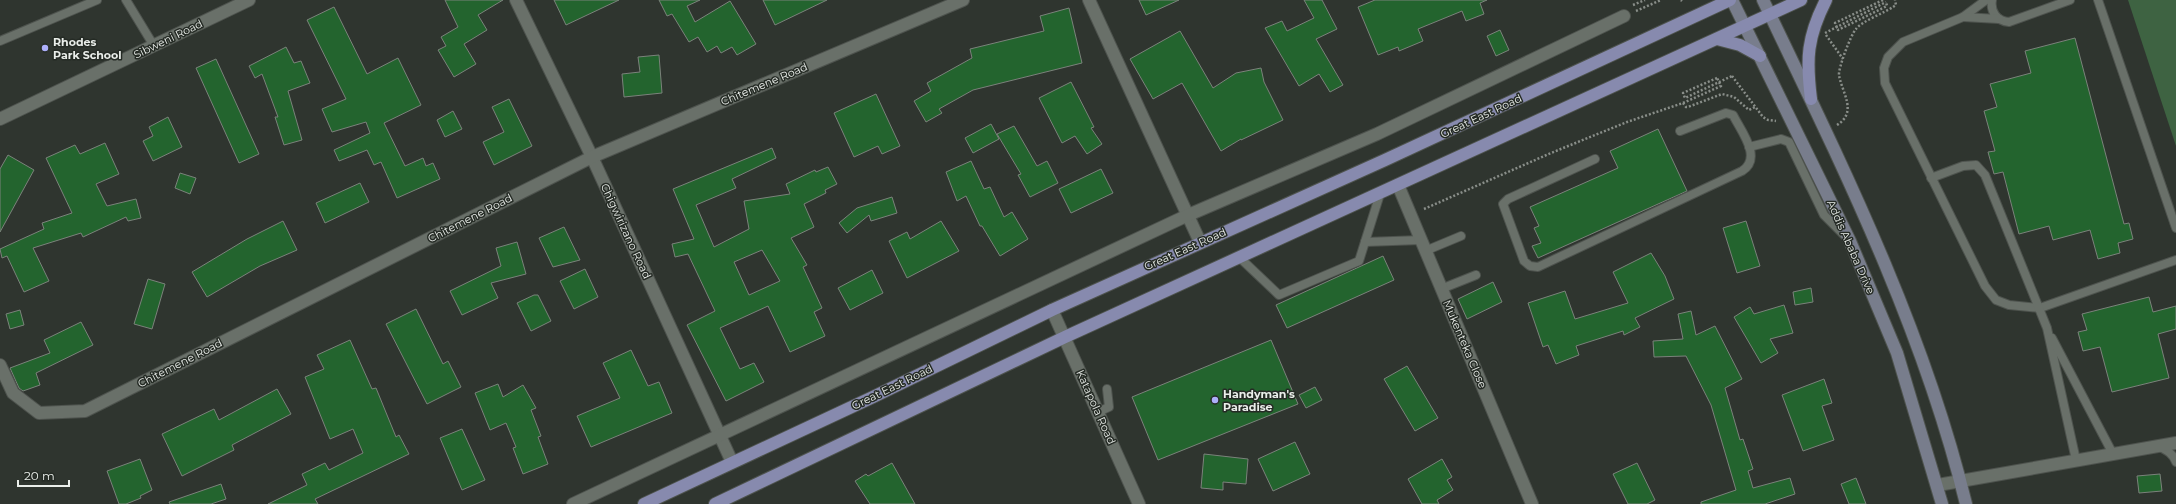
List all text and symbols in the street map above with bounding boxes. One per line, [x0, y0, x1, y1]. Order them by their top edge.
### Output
street label: Sibweni Road [131, 16, 205, 62]
place label: Rhodes Park School [53, 35, 122, 62]
marker: Rhodes Park School [40, 43, 50, 53]
street label: Chitemene Road [718, 59, 810, 109]
street label: Great East Road [1438, 91, 1524, 141]
street label: Chigwirizano Road [598, 181, 654, 281]
street label: Chitemene Road [425, 191, 515, 245]
street label: Addis Ababa Drive [1824, 198, 1878, 296]
street label: Great East Road [1142, 225, 1228, 273]
street label: Mukenteka Close [1440, 298, 1490, 391]
street label: Chitemene Road [135, 336, 225, 390]
street label: Great East Road [849, 361, 935, 413]
street label: Katapola Road [1073, 367, 1119, 447]
place label: Handyman's Paradise [1223, 387, 1295, 414]
marker: Handyman's Paradise [1210, 395, 1220, 405]
scale bar [18, 462, 69, 488]
text: 20 m [24, 468, 55, 483]

